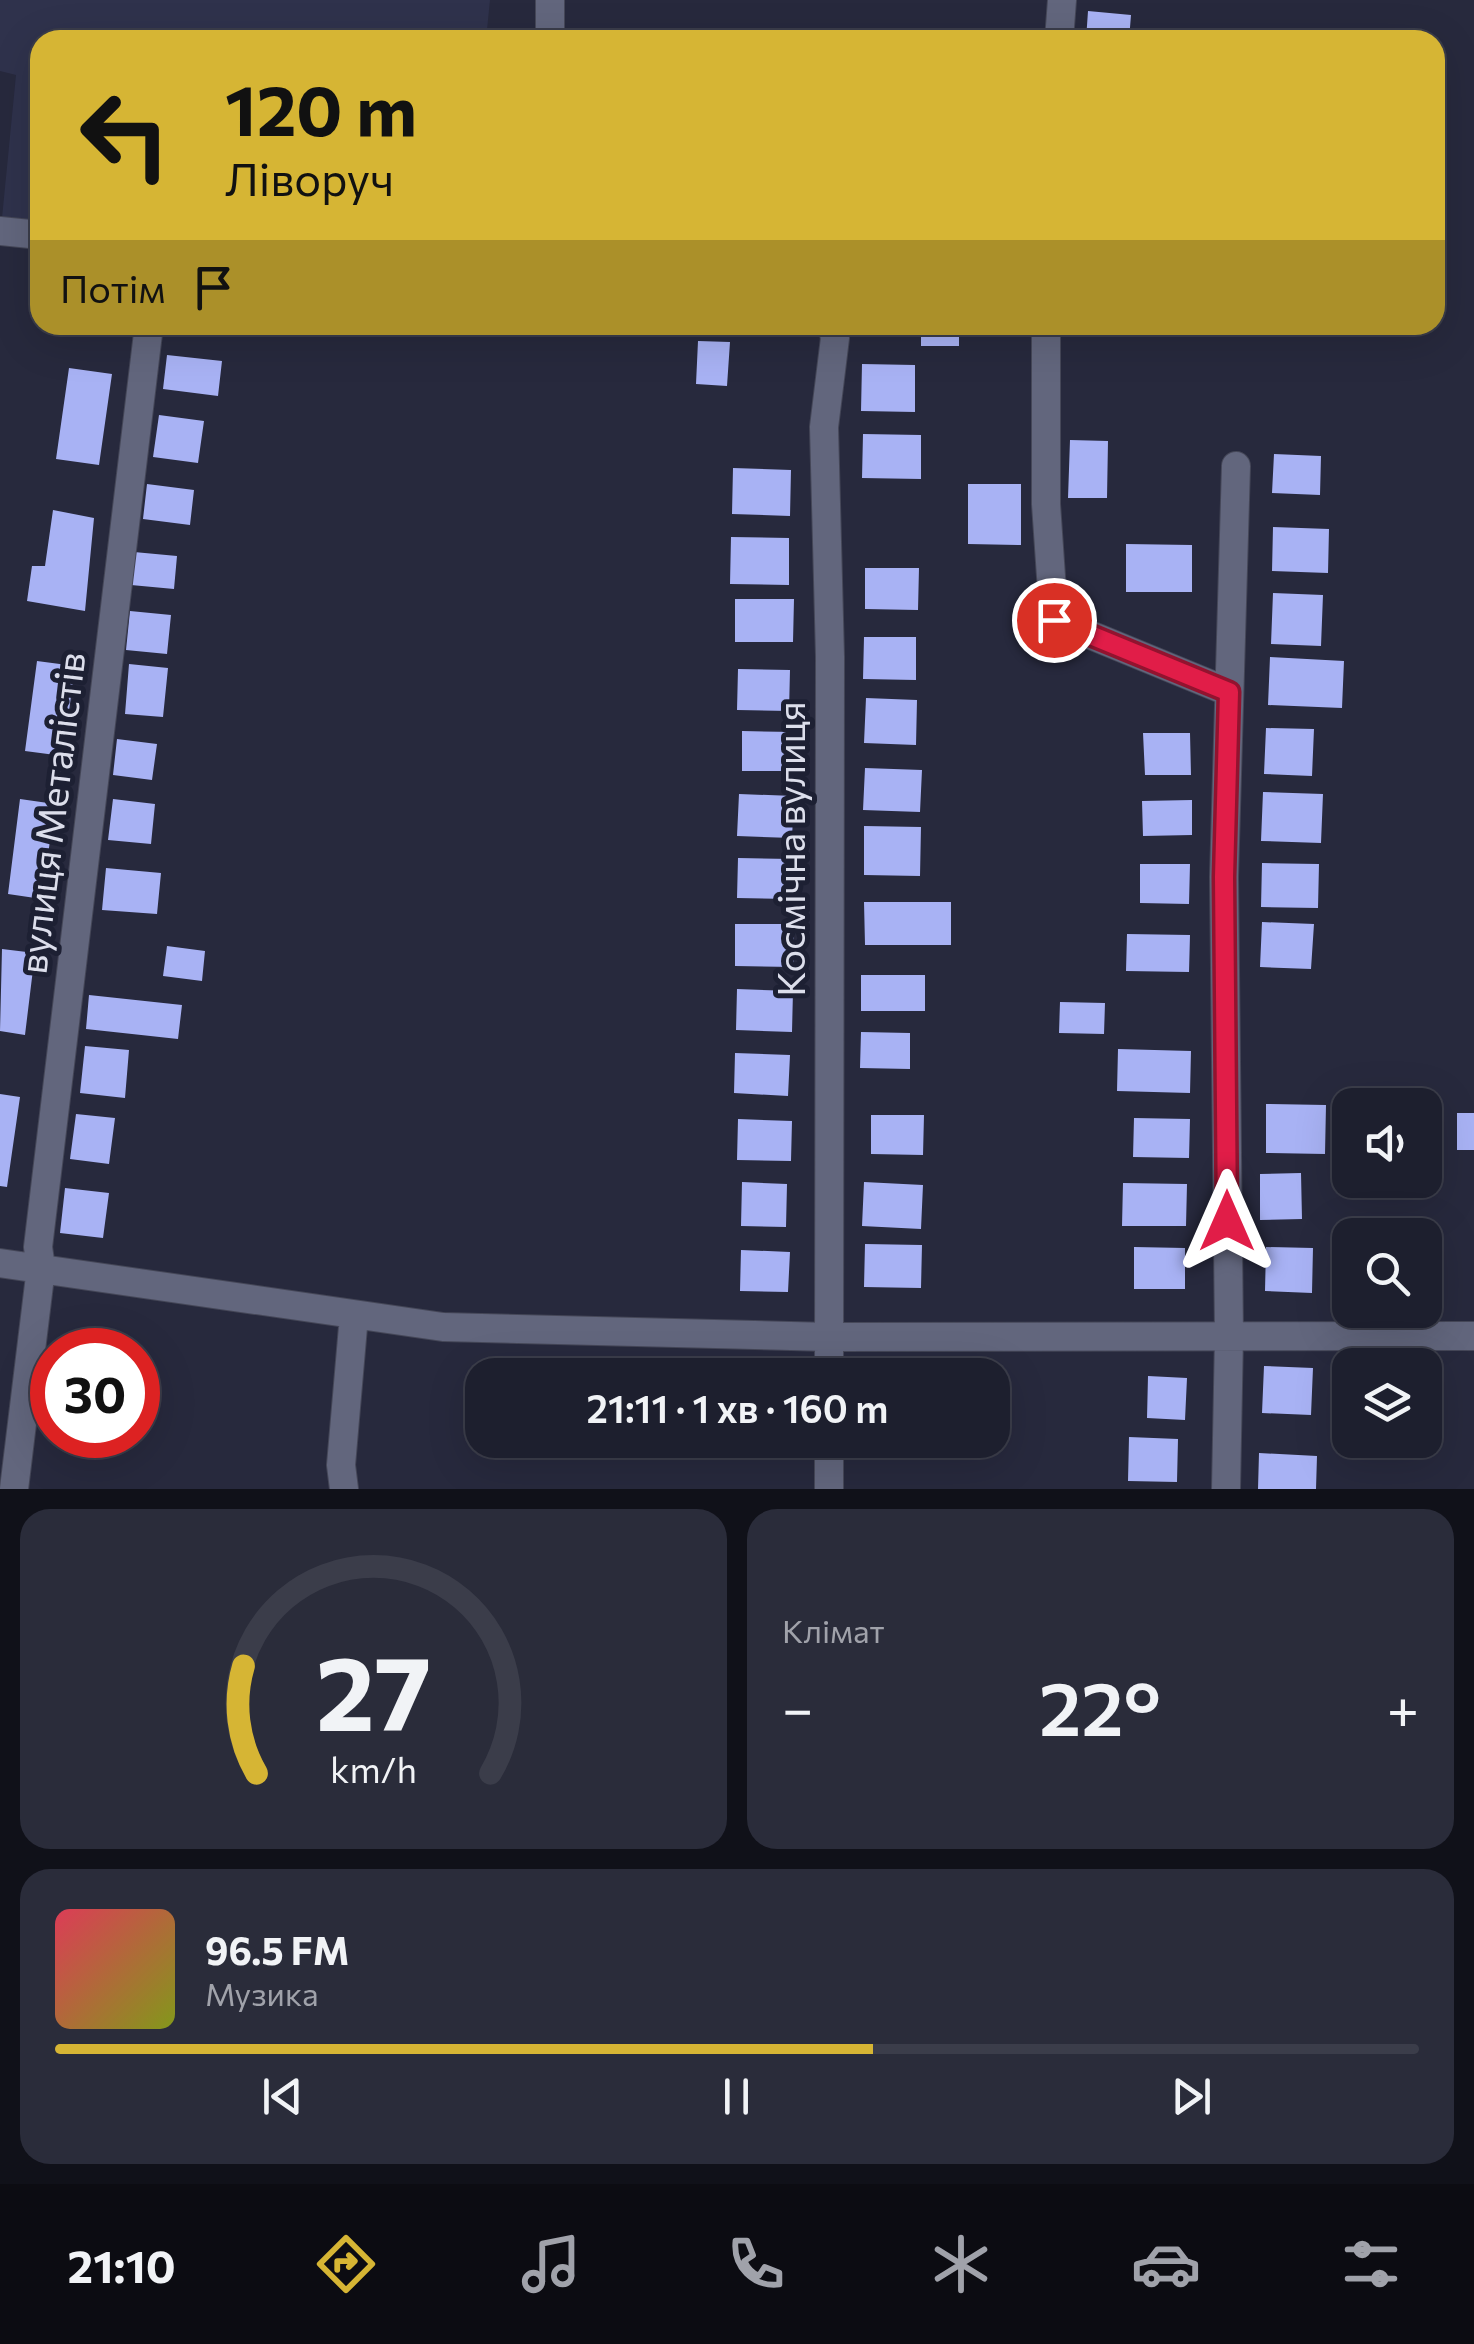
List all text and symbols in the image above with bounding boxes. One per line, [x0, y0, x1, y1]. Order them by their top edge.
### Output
text: 120 m [225, 65, 417, 150]
icon: left [60, 70, 190, 200]
text: Ліворуч [225, 150, 394, 205]
icon: arrive [186, 260, 241, 315]
text: Потім [60, 264, 166, 311]
pin [1012, 578, 1097, 663]
icon: arrive [1027, 593, 1082, 648]
street label: вулиця Металістів [7, 649, 94, 976]
street label: Космічна вулиця [766, 701, 813, 997]
map controls [1332, 1088, 1442, 1458]
button: sound [1332, 1088, 1442, 1198]
position arrow [1175, 1169, 1279, 1273]
button: search [1332, 1218, 1442, 1328]
speed limit sign: 30 [30, 1328, 160, 1458]
button: layers [1332, 1348, 1442, 1458]
text: 21:11 · 1 хв · 160 m [587, 1384, 888, 1431]
text: Клімат [782, 1610, 885, 1650]
text: 27 [316, 1625, 431, 1752]
text: 22° [1039, 1660, 1161, 1751]
text: − [782, 1673, 813, 1740]
text: + [1387, 1673, 1419, 1740]
text: km/h [330, 1747, 417, 1790]
text: 96.5 FM [205, 1926, 349, 1973]
text: Музика [205, 1973, 319, 2013]
icon: previous [255, 2069, 310, 2124]
icon: pause [709, 2069, 764, 2124]
icon: next [1164, 2069, 1219, 2124]
icon: directions [311, 2229, 381, 2299]
icon: music [516, 2229, 586, 2299]
icon: phone [721, 2229, 791, 2299]
icon: climate [926, 2229, 996, 2299]
icon: car [1131, 2229, 1201, 2299]
icon: filters [1336, 2229, 1406, 2299]
text: 21:10 [68, 2237, 176, 2292]

